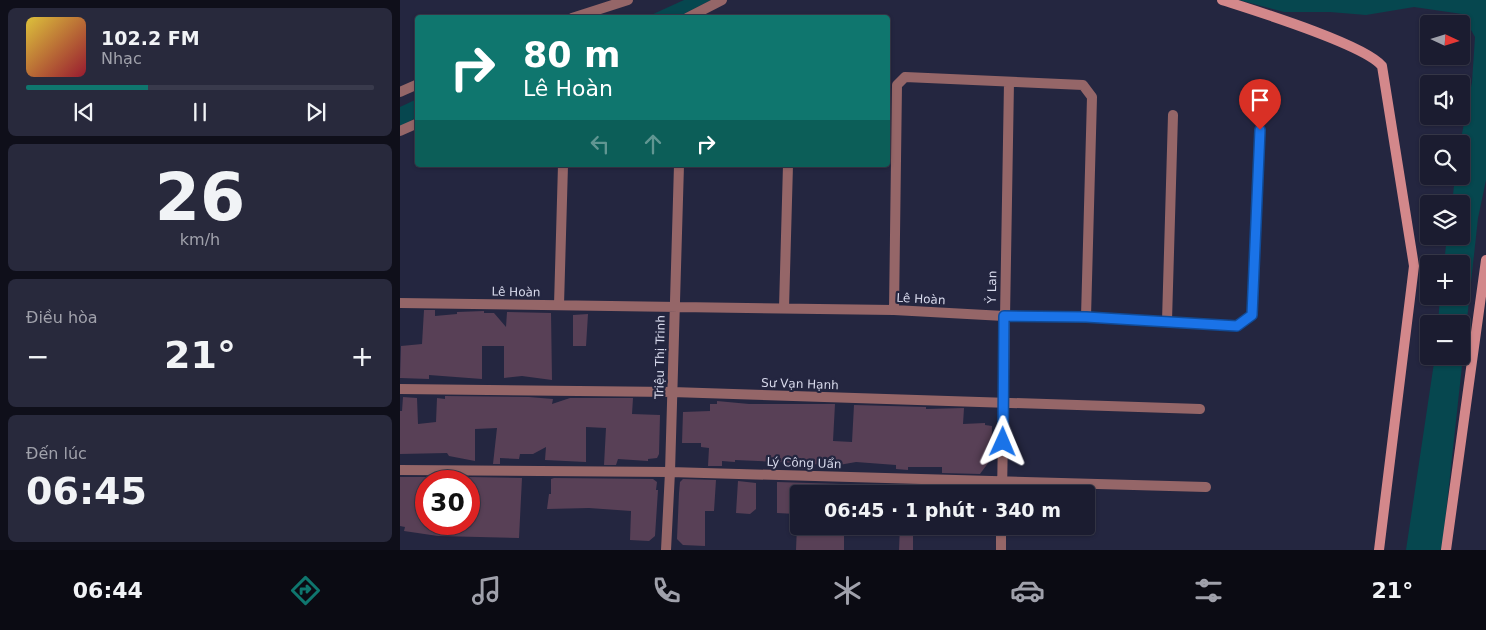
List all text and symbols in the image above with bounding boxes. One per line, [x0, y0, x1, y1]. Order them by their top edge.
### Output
north arrow [1420, 15, 1470, 65]
map controls [1420, 15, 1470, 365]
text: 102.2 FM [101, 27, 200, 49]
icon: right [440, 35, 505, 100]
text: 80 m [523, 35, 620, 75]
text: Nhạc [101, 49, 142, 68]
button: sound [1420, 75, 1470, 125]
text: Lê Hoàn [523, 76, 613, 101]
pin [1239, 79, 1281, 130]
icon: arrive [1246, 86, 1274, 114]
icon: previous [70, 98, 98, 126]
icon: pause [186, 98, 214, 126]
icon: next [302, 98, 330, 126]
icon: left [586, 130, 614, 158]
icon: ahead [639, 130, 667, 158]
icon: right [692, 130, 720, 158]
button: search [1420, 135, 1470, 185]
text: 26 [155, 160, 245, 235]
button: layers [1420, 195, 1470, 245]
text: km/h [180, 230, 220, 249]
button: + [1420, 255, 1470, 305]
street label: Ỷ Lan [983, 270, 999, 305]
street label: Lê Hoàn [491, 285, 541, 299]
street label: Lê Hoàn [896, 291, 946, 307]
text: Điều hòa [26, 308, 98, 327]
street label: Triệu Thị Trinh [652, 315, 668, 400]
button: − [1420, 315, 1470, 365]
text: 21° [164, 333, 236, 377]
text: − [26, 340, 49, 373]
text: + [351, 340, 374, 373]
street label: Sư Vạn Hạnh [761, 376, 839, 392]
position arrow [976, 415, 1028, 467]
text: Đến lúc [26, 444, 87, 463]
street label: Lý Công Uẩn [766, 455, 842, 471]
text: 06:45 [26, 469, 147, 513]
speed limit sign: 30 [415, 470, 480, 535]
text: 06:45 · 1 phút · 340 m [824, 499, 1061, 521]
icon: directions [288, 573, 323, 608]
icon: music [469, 573, 504, 608]
icon: phone [649, 573, 684, 608]
icon: climate [830, 573, 865, 608]
icon: car [1010, 573, 1045, 608]
icon: filters [1191, 573, 1226, 608]
text: 06:44 [73, 578, 143, 603]
text: 21° [1372, 578, 1413, 603]

